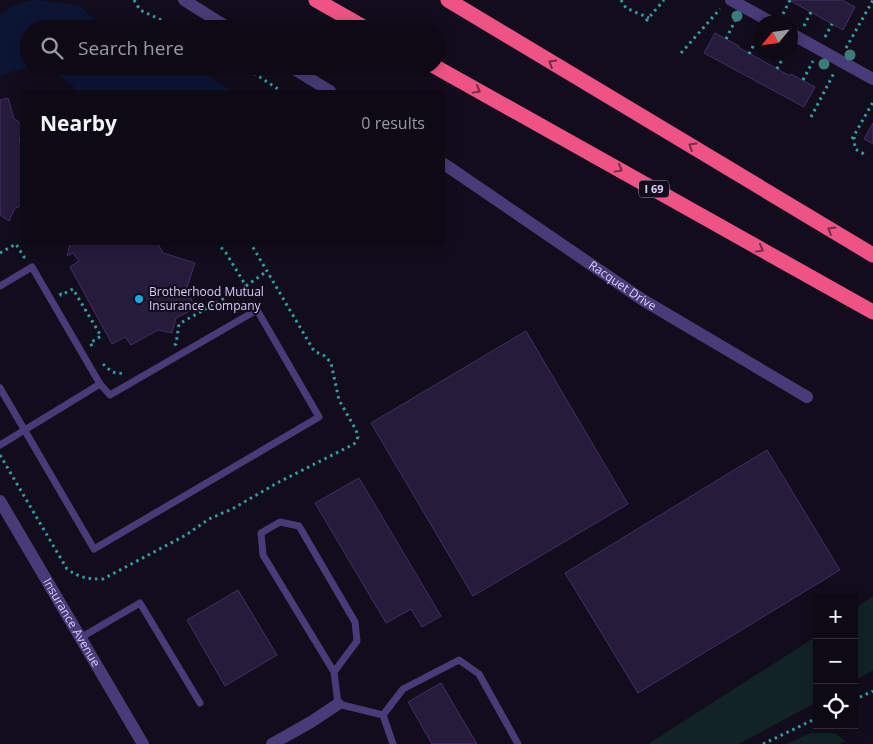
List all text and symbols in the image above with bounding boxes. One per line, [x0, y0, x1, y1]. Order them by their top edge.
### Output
north arrow [753, 15, 798, 60]
search box [20, 20, 445, 75]
icon: search [38, 34, 66, 62]
text: Search here [78, 35, 184, 61]
one-way arrow [549, 59, 558, 69]
one-way arrow [471, 84, 480, 94]
text: Nearby [40, 109, 117, 137]
text: 0 results [361, 112, 425, 134]
one-way arrow [688, 143, 697, 153]
one-way arrow [613, 163, 622, 173]
road number: I 69 [639, 180, 669, 198]
one-way arrow [828, 226, 837, 236]
one-way arrow [755, 242, 764, 252]
street label: Racquet Drive [586, 256, 660, 314]
place label: Brotherhood Mutual Insurance Company [149, 283, 264, 314]
marker: Brotherhood Mutual Insurance Company [133, 293, 145, 305]
street label: Insurance Avenue [39, 575, 105, 670]
map controls [813, 594, 858, 729]
button: + [813, 594, 858, 639]
button: − [813, 639, 858, 684]
button: locate [813, 684, 858, 729]

